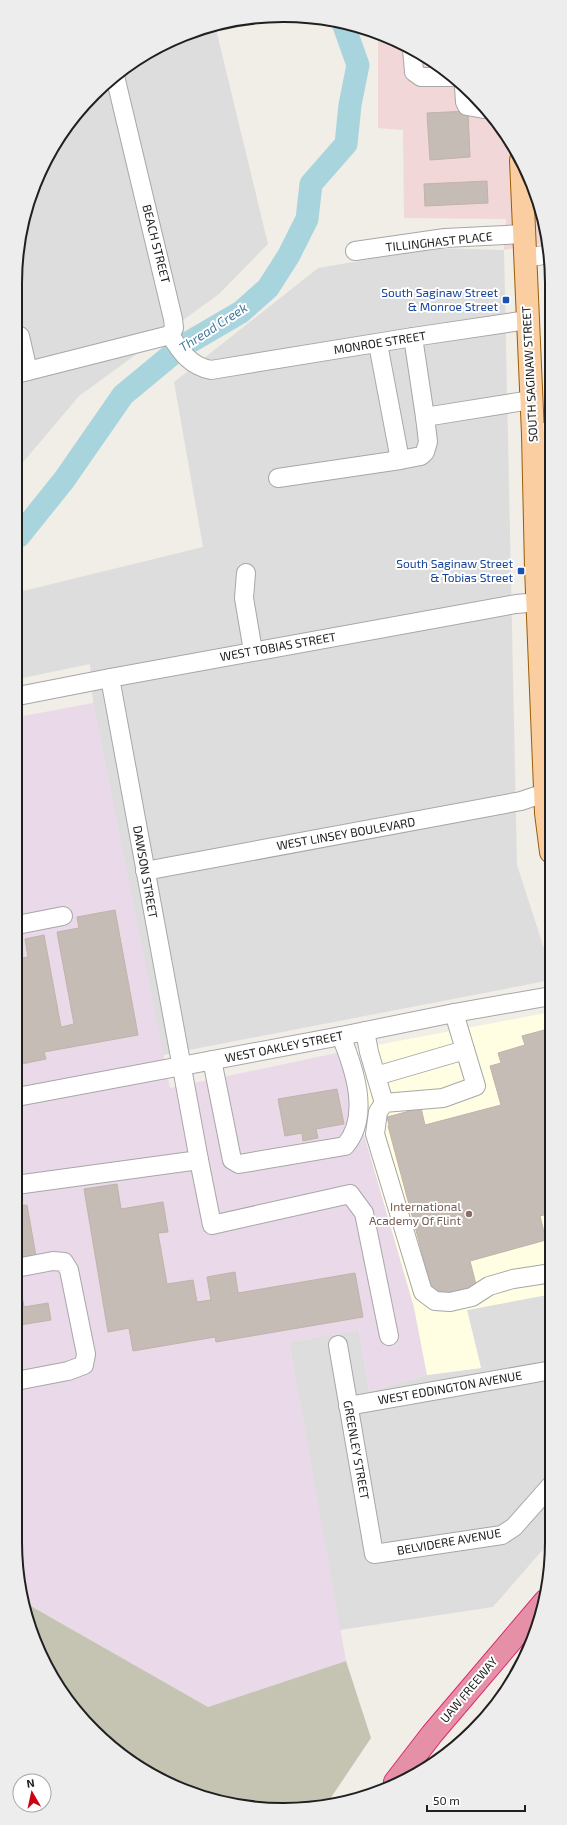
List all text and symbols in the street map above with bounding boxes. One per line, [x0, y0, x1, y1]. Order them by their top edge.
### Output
street label: BEACH STREET [140, 203, 174, 285]
street label: TILLINGHAST PLACE [385, 228, 493, 254]
place label: South Saginaw Street & Monroe Street [381, 285, 498, 313]
marker: South Saginaw Street & Monroe Street [501, 295, 511, 305]
water label: Thread Creek [176, 299, 250, 355]
street label: SOUTH SAGINAW STREET [518, 306, 540, 442]
street label: MONROE STREET [333, 328, 427, 356]
place label: South Saginaw Street & Tobias Street [396, 556, 513, 584]
marker: South Saginaw Street & Tobias Street [516, 566, 526, 576]
street label: WEST TOBIAS STREET [219, 629, 337, 663]
street label: WEST LINSEY BOULEVARD [275, 814, 416, 852]
street label: DAWSON STREET [131, 824, 161, 919]
street label: WEST OAKLEY STREET [223, 1028, 344, 1064]
place label: International Academy Of Flint [369, 1199, 461, 1227]
marker: International Academy Of Flint [464, 1209, 474, 1219]
street label: WEST EDDINGTON AVENUE [377, 1367, 523, 1407]
street label: GREENLEY STREET [341, 1399, 373, 1501]
street label: BELVIDERE AVENUE [396, 1525, 502, 1557]
street label: UAW FREEWAY [437, 1654, 500, 1725]
north arrow [12, 1773, 52, 1813]
text: N [25, 1776, 35, 1790]
scale bar [427, 1787, 525, 1813]
text: 50 m [433, 1793, 460, 1807]

